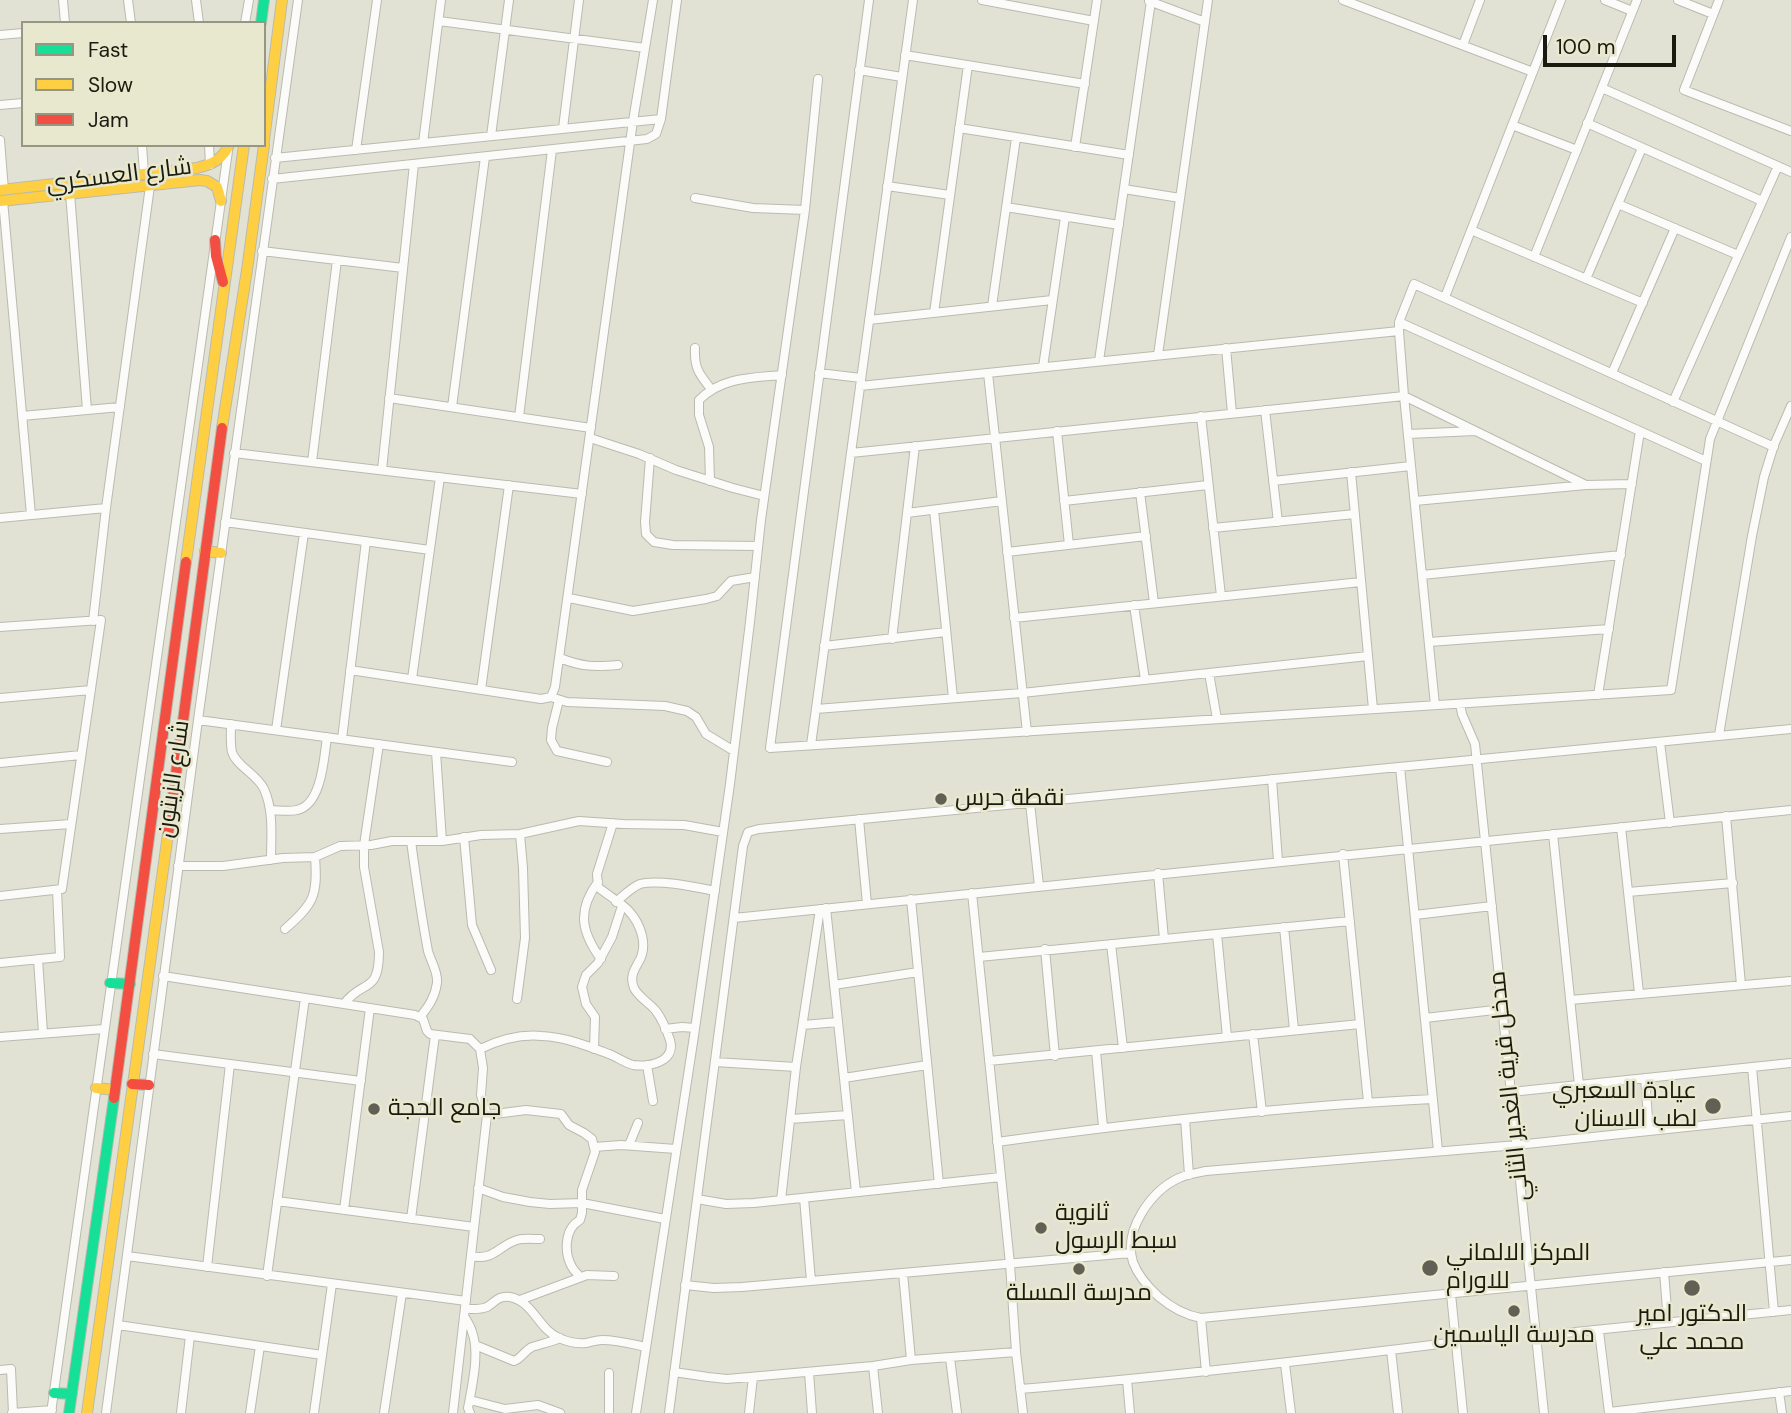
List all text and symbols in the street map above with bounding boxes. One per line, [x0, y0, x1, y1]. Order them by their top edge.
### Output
legend [21, 21, 266, 147]
scale bar [1546, 21, 1679, 65]
text: 100 m [1556, 33, 1616, 61]
text: Fast [88, 36, 128, 64]
text: Slow [88, 71, 133, 99]
text: Jam [88, 106, 129, 134]
street label: شارع العسكري [45, 153, 193, 199]
street label: شارع الزيتون [152, 718, 196, 840]
place label: نقطة حرس [955, 785, 1065, 813]
marker: نقطة حرس [933, 791, 949, 807]
street label: مدخل قرية الغدير الثاني [1484, 970, 1536, 1202]
place label: عيادة السعبري لطب الاسنان [1552, 1078, 1697, 1134]
place label: جامع الحجة [388, 1095, 501, 1123]
marker: عيادة السعبري لطب الاسنان [1703, 1096, 1723, 1116]
marker: جامع الحجة [366, 1101, 382, 1117]
place label: ثانوية سبط الرسول [1055, 1200, 1177, 1256]
marker: ثانوية سبط الرسول [1033, 1220, 1049, 1236]
place label: المركز الالماني للاورام [1446, 1240, 1590, 1296]
marker: المركز الالماني للاورام [1420, 1258, 1440, 1278]
marker: مدرسة المسلة [1071, 1261, 1087, 1277]
marker: الدكتور امير محمد علي [1682, 1278, 1702, 1298]
place label: مدرسة المسلة [1006, 1280, 1152, 1308]
place label: الدكتور امير محمد علي [1637, 1301, 1747, 1357]
marker: مدرسة الياسمين [1506, 1303, 1522, 1319]
place label: مدرسة الياسمين [1433, 1322, 1595, 1350]

